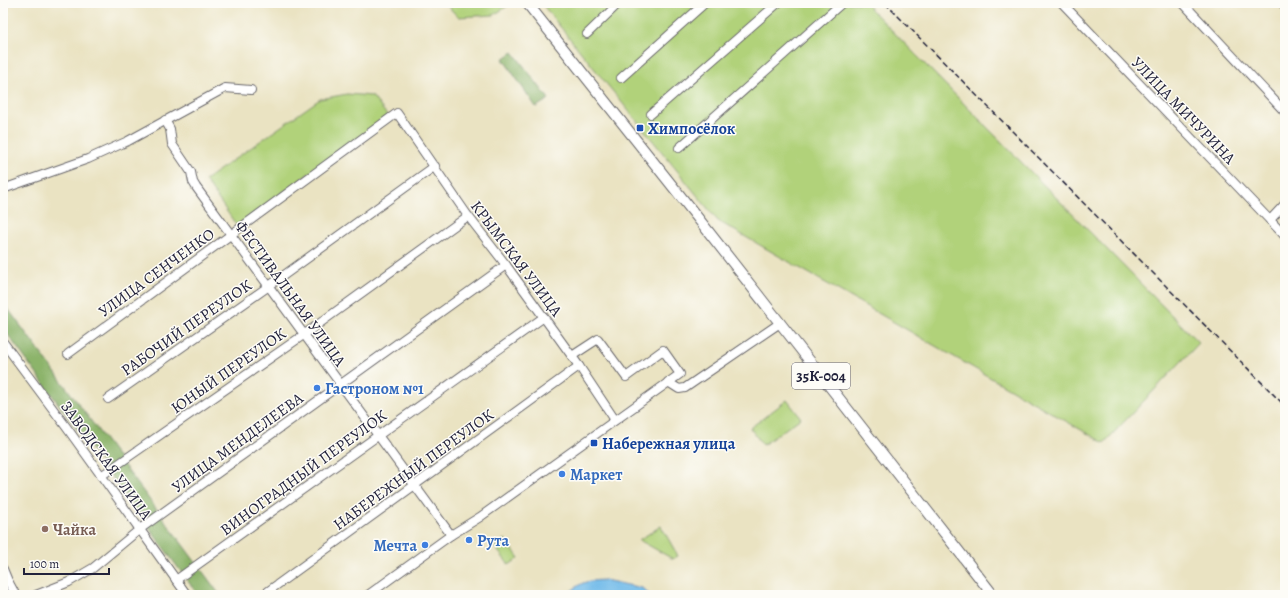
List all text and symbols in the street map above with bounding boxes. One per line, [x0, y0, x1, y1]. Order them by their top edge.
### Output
street label: УЛИЦА МИЧУРИНА [1126, 52, 1241, 170]
place label: Химпосёлок [648, 118, 736, 140]
marker: Химпосёлок [635, 123, 645, 133]
street label: КРЫМСКАЯ УЛИЦА [465, 196, 568, 322]
street label: ФЕСТИВАЛЬНАЯ УЛИЦА [230, 216, 351, 372]
street label: УЛИЦА СЕНЧЕНКО [94, 223, 219, 322]
street label: РАБОЧИЙ ПЕРЕУЛОК [117, 274, 257, 381]
street label: ЮНЫЙ ПЕРЕУЛОК [166, 322, 291, 419]
road number: 35К-004 [792, 363, 850, 389]
place label: Гастроном №1 [325, 378, 424, 400]
marker: Гастроном №1 [312, 383, 322, 393]
street label: УЛИЦА МЕНДЕЛЕЕВА [167, 387, 308, 498]
street label: ЗАВОДСКАЯ УЛИЦА [55, 397, 157, 525]
street label: ВИНОГРАДНЫЙ ПЕРЕУЛОК [216, 404, 392, 541]
street label: НАБЕРЕЖНЫЙ ПЕРЕУЛОК [329, 404, 499, 536]
place label: Набережная улица [602, 433, 736, 455]
marker: Набережная улица [589, 438, 599, 448]
place label: Маркет [570, 464, 623, 486]
marker: Маркет [557, 469, 567, 479]
place label: Чайка [53, 519, 96, 541]
marker: Чайка [40, 524, 50, 534]
place label: Рута [477, 530, 510, 552]
place label: Мечта [373, 535, 417, 557]
marker: Рута [464, 535, 474, 545]
marker: Мечта [420, 540, 430, 550]
scale bar [24, 550, 109, 576]
text: 100 m [30, 556, 59, 572]

